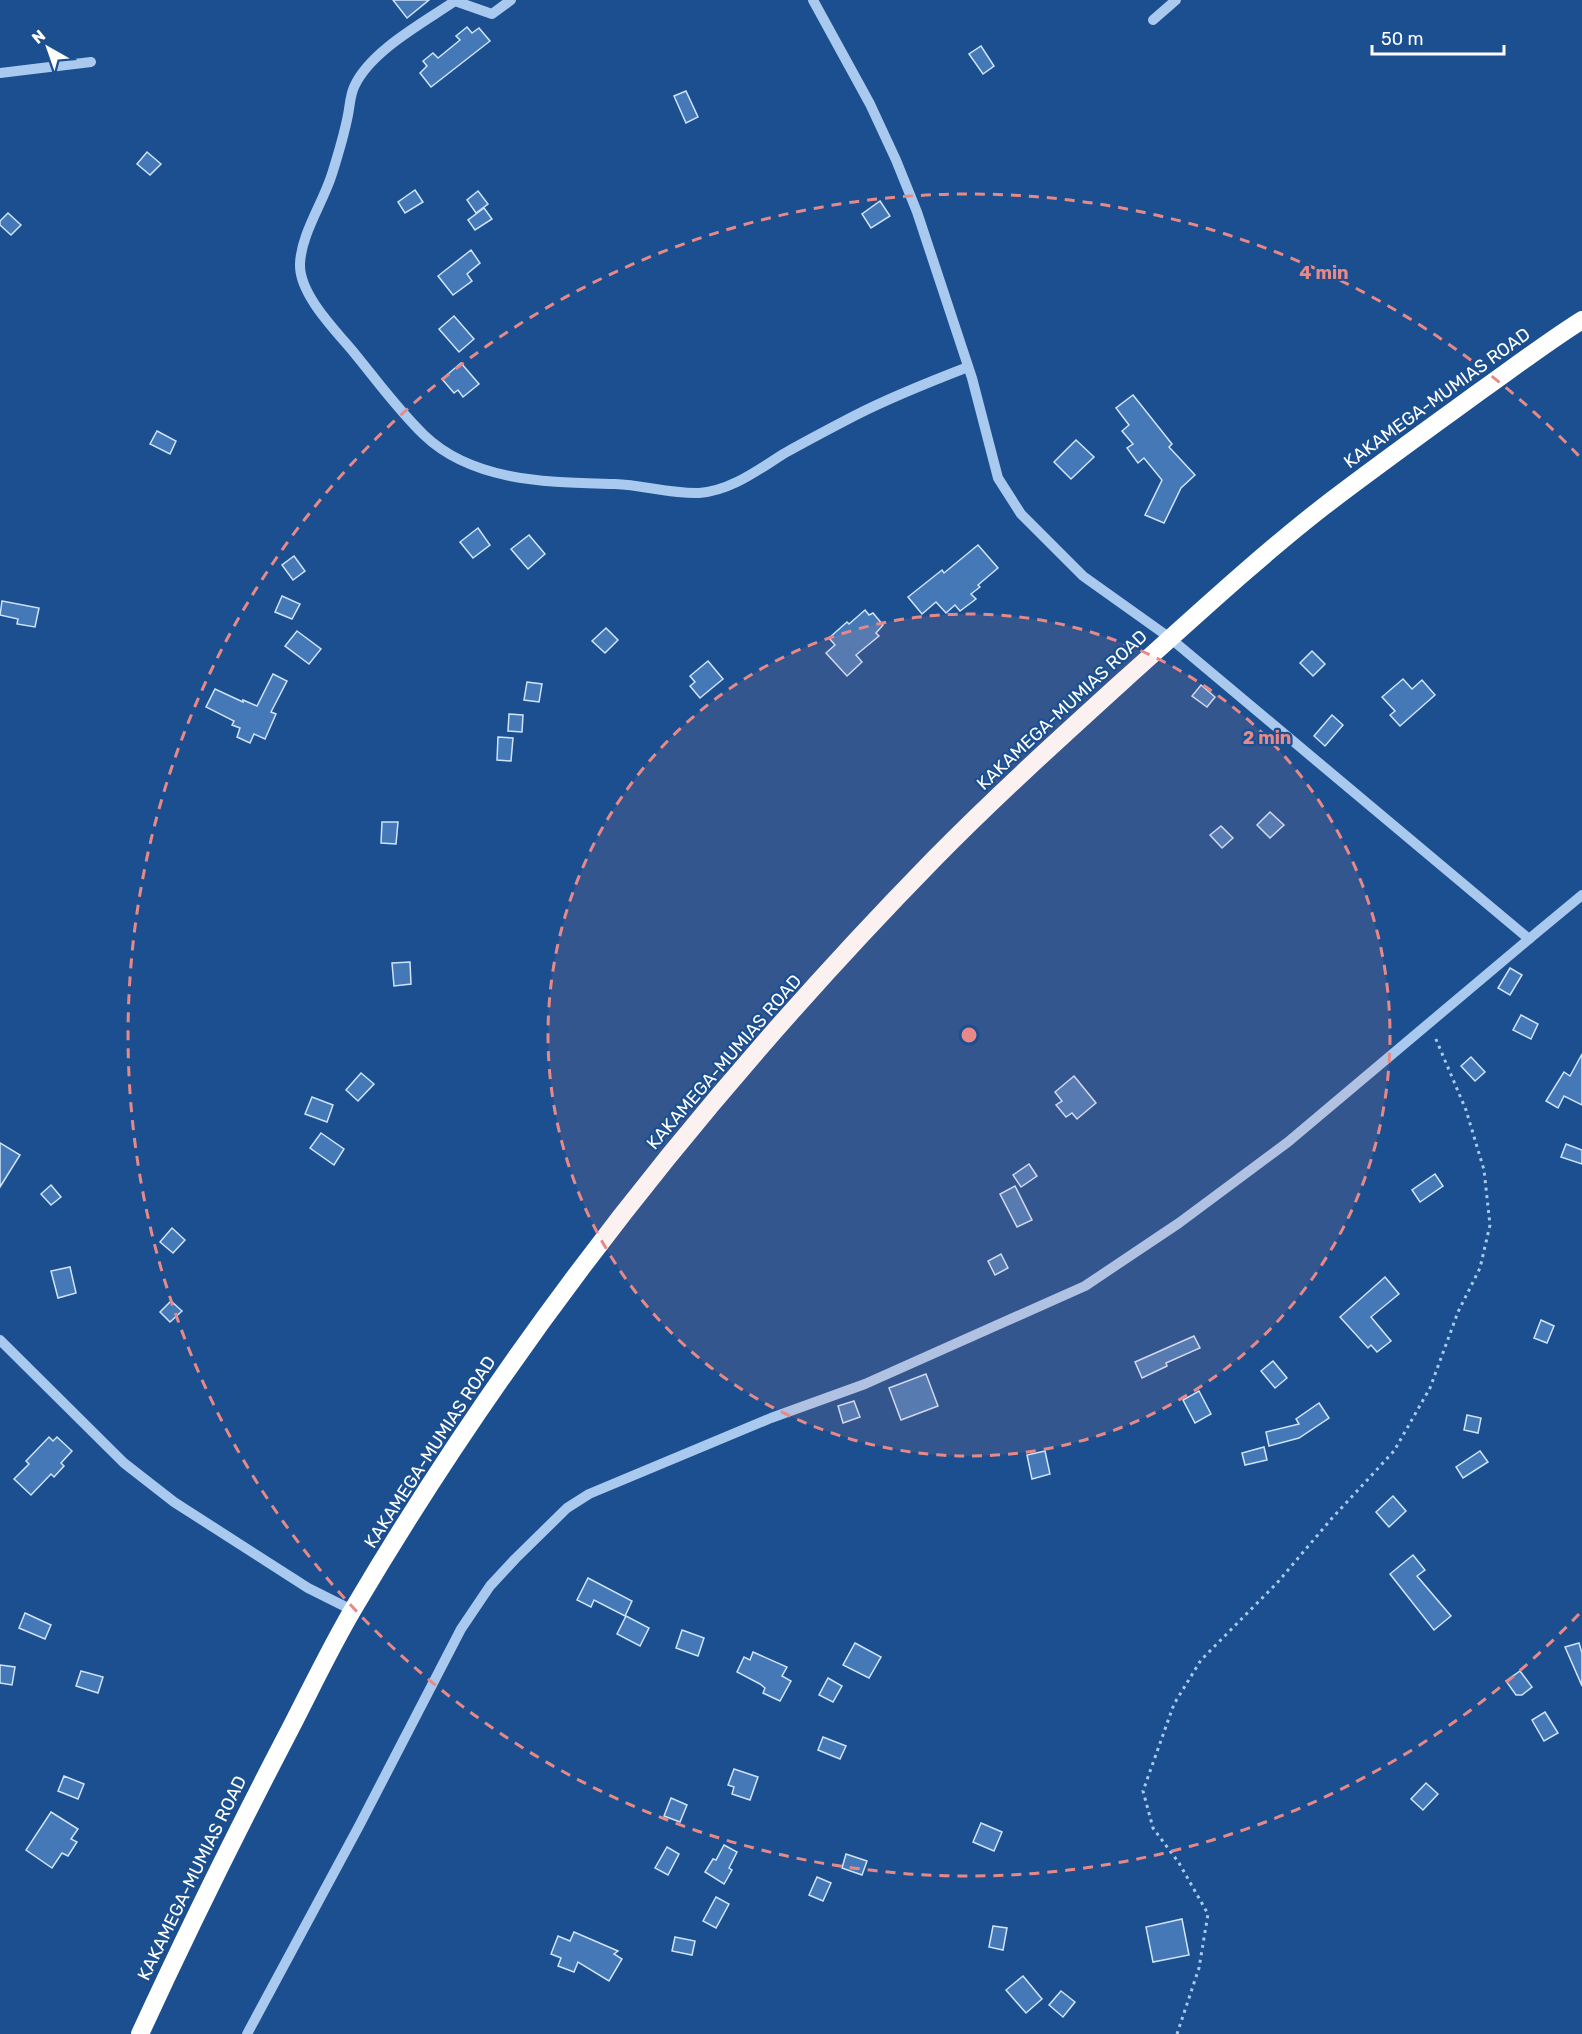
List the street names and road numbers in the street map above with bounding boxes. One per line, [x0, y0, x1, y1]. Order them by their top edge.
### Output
street label: KAKAMEGA-MUMIAS ROAD [1340, 323, 1534, 473]
street label: KAKAMEGA-MUMIAS ROAD [972, 625, 1152, 795]
street label: KAKAMEGA-MUMIAS ROAD [642, 970, 806, 1154]
street label: KAKAMEGA-MUMIAS ROAD [360, 1352, 500, 1552]
street label: KAKAMEGA-MUMIAS ROAD [133, 1772, 251, 1984]

